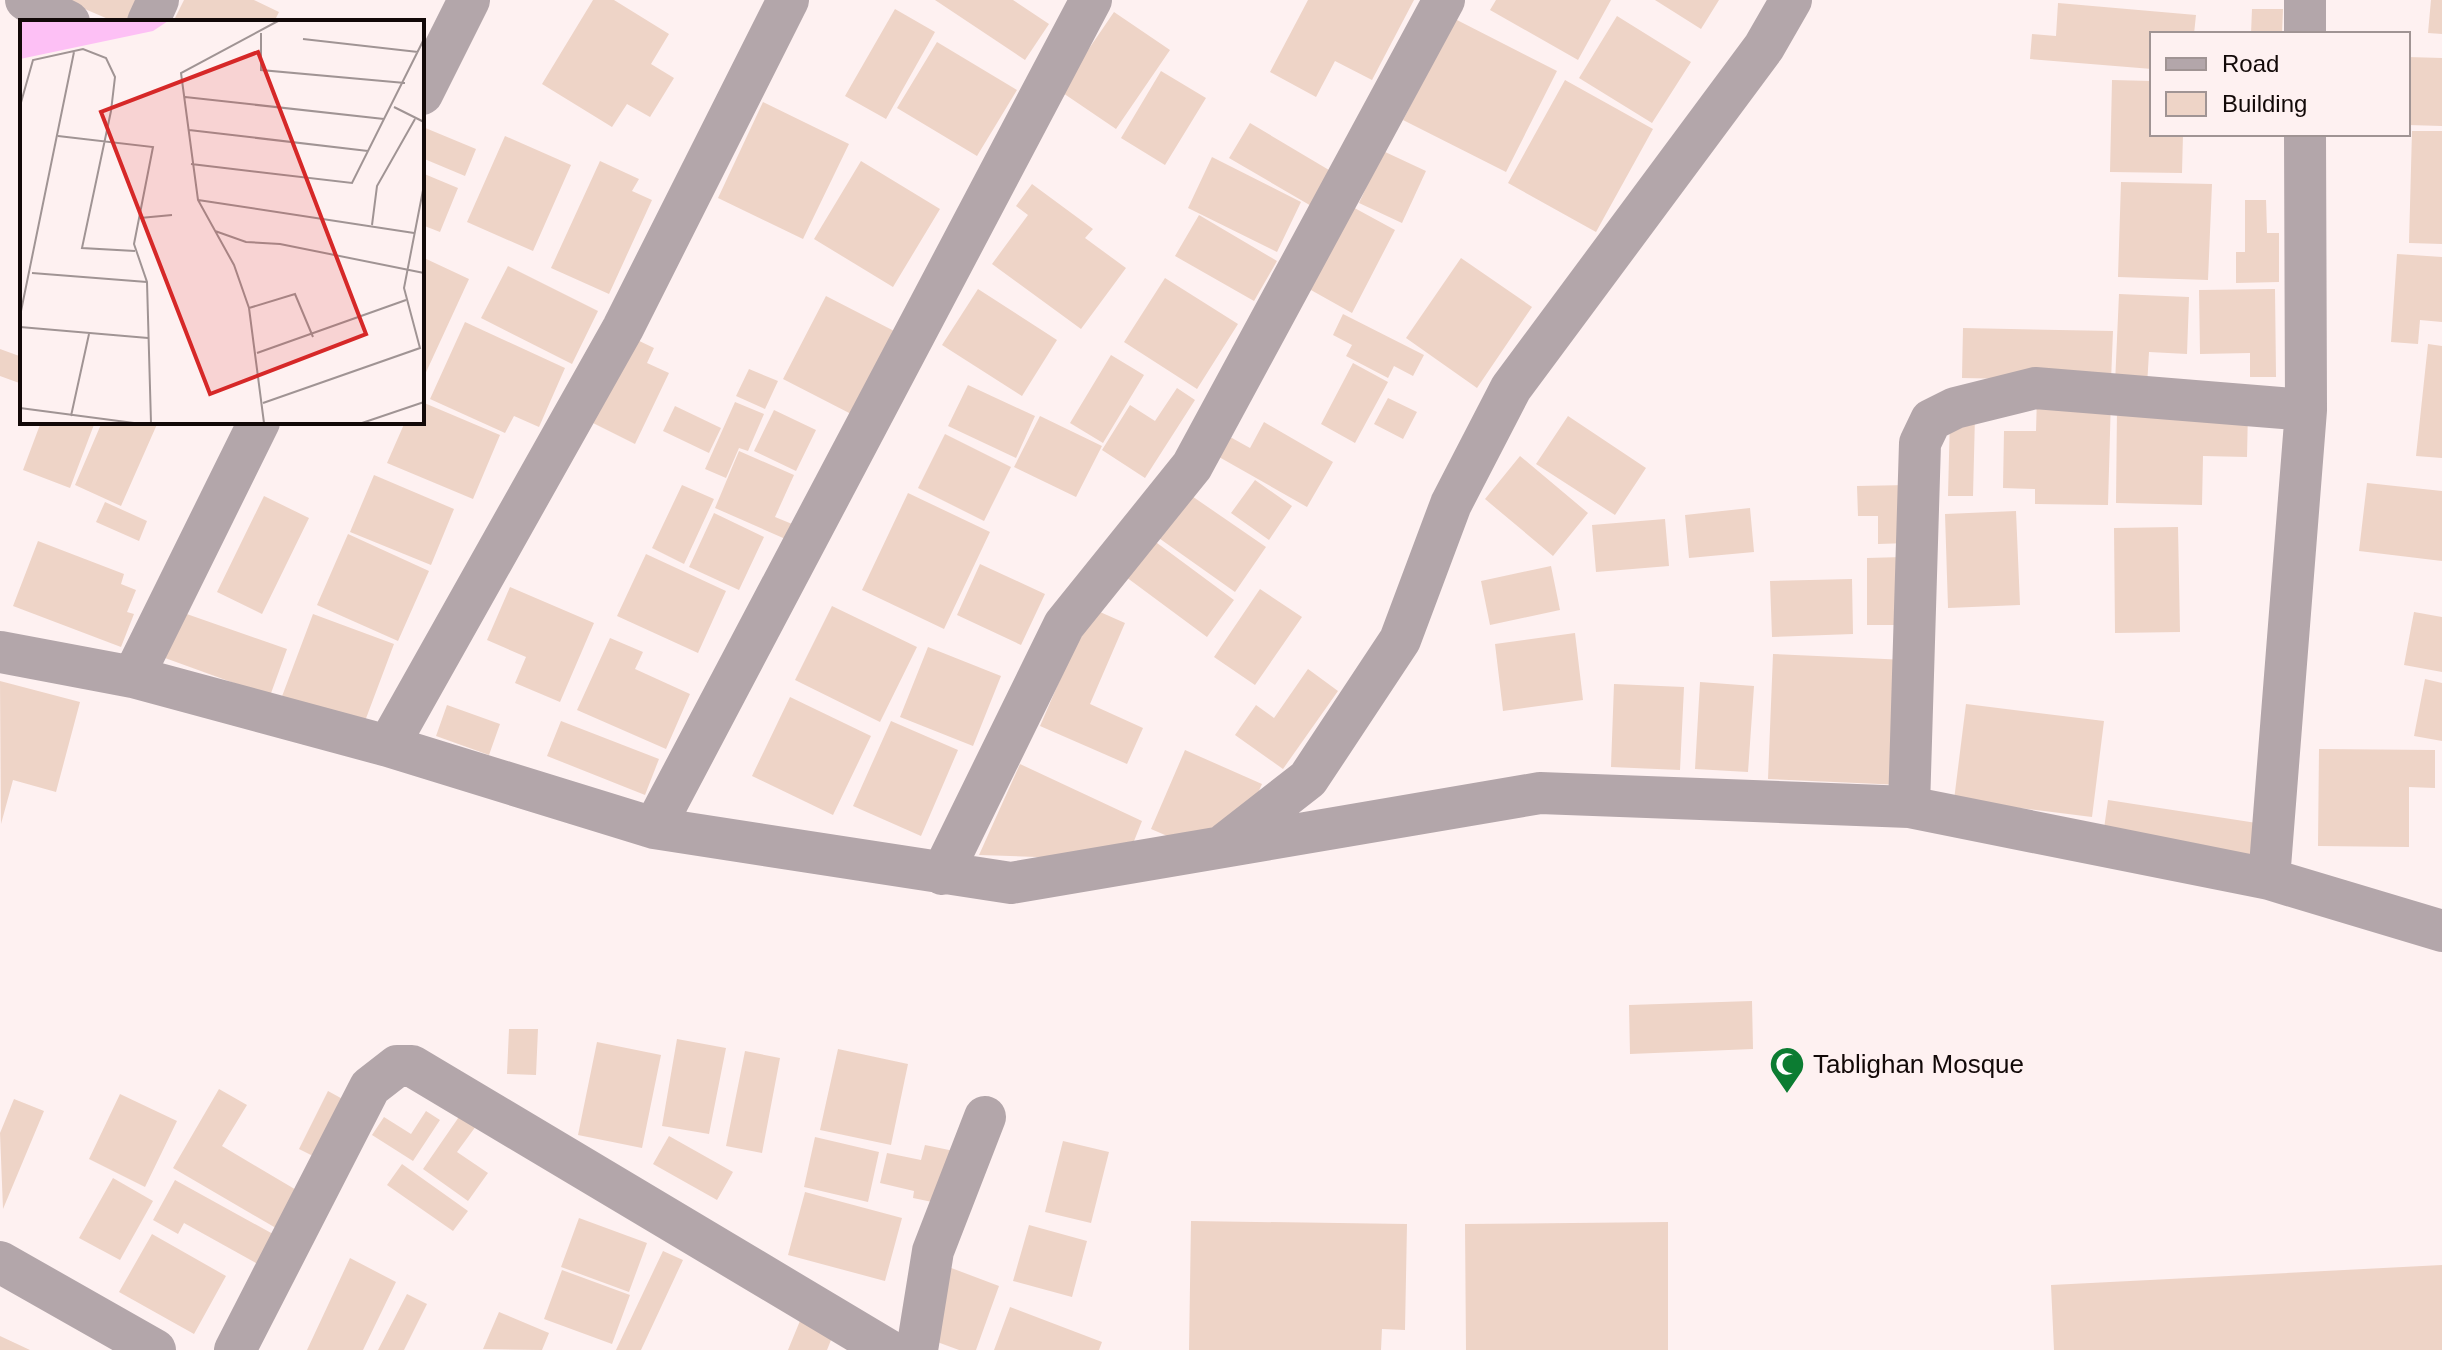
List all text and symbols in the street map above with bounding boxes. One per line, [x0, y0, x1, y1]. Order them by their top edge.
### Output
inset map [20, 20, 424, 424]
legend [2150, 32, 2410, 136]
text: Road [2222, 50, 2279, 77]
text: Building [2222, 90, 2307, 117]
mosque icon: Tablighan Mosque [1768, 1045, 1806, 1095]
place label: Tablighan Mosque [1813, 1049, 2024, 1079]

